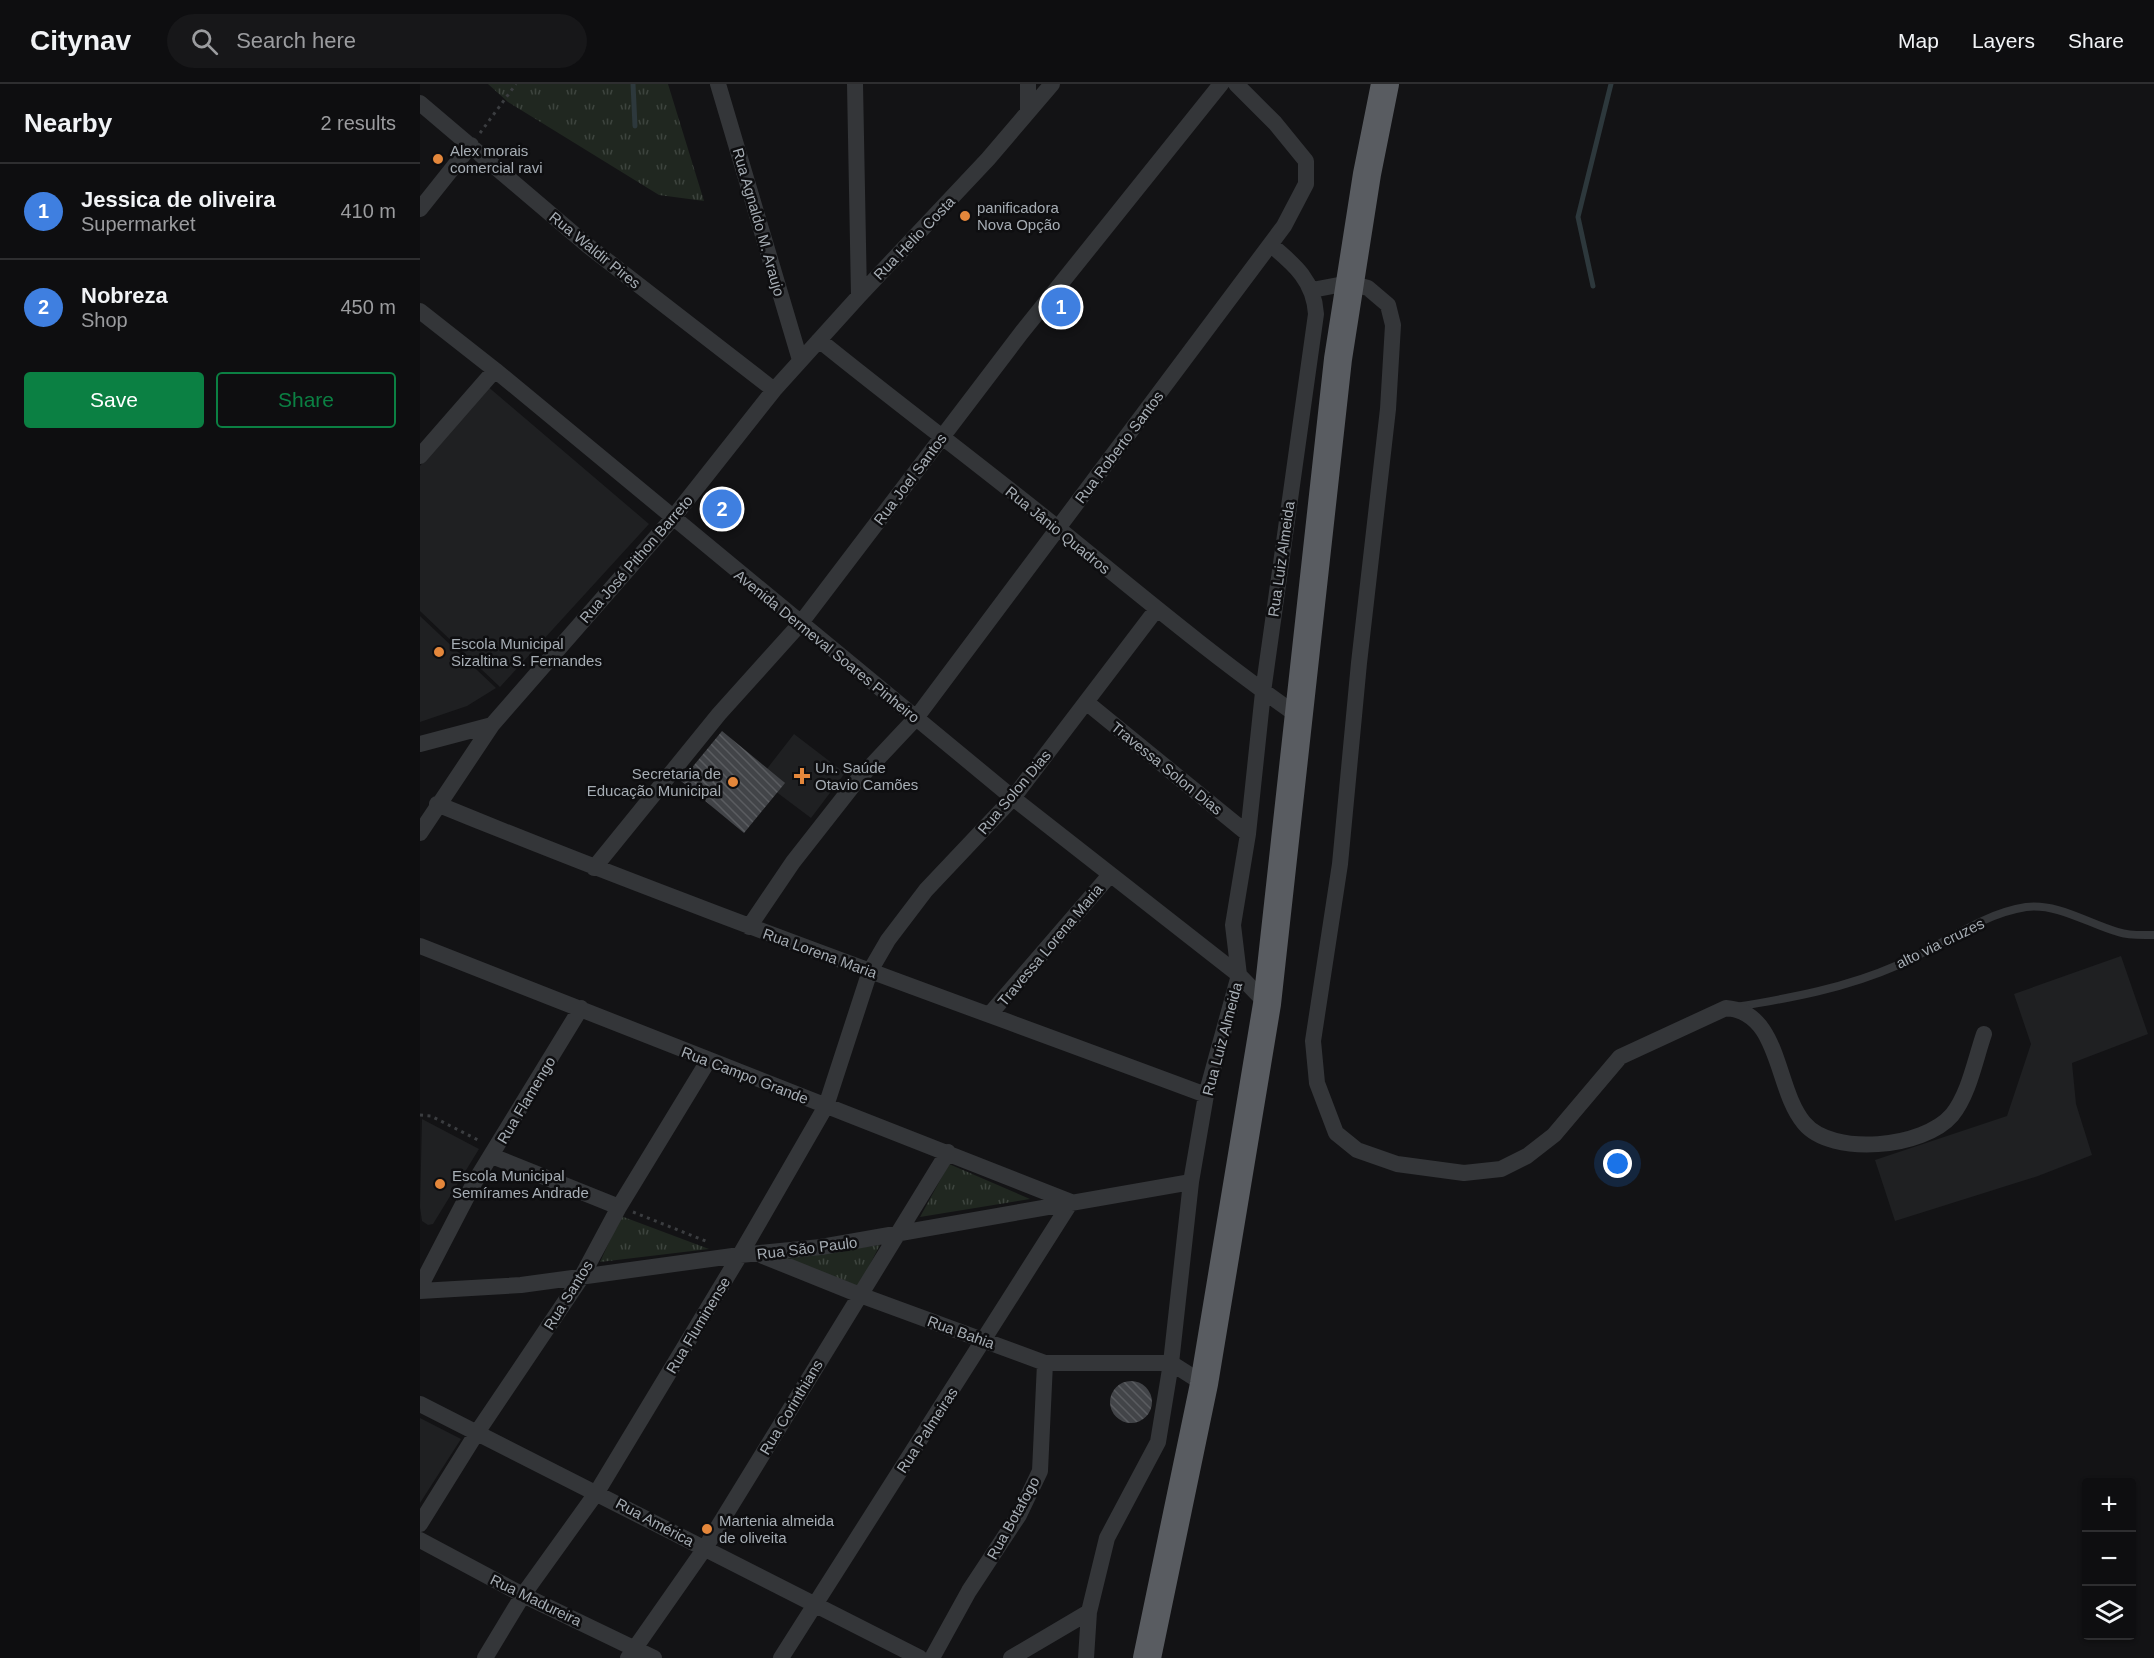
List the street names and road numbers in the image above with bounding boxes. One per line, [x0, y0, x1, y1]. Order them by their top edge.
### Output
street label: Rua Agnaldo M. Araujo [730, 146, 788, 298]
street label: Rua Helio Costa [870, 192, 959, 283]
street label: Rua Waldir Pires [546, 208, 644, 292]
street label: Rua Roberto Santos [1071, 388, 1167, 506]
street label: Rua Joel Santos [870, 430, 950, 528]
street label: Rua Jânio Quadros [1002, 483, 1114, 577]
street label: Rua José Pithon Barreto [576, 492, 696, 626]
street label: Rua Luiz Almeida [1264, 499, 1298, 618]
street label: Avenida Dermeval Soares Pinheiro [731, 566, 923, 726]
street label: Travessa Solon Dias [1108, 718, 1226, 818]
street label: Rua Solon Dias [974, 747, 1054, 837]
street label: Travessa Lorena Maria [994, 880, 1106, 1009]
street label: alto via cruzes [1893, 914, 1987, 972]
street label: Rua Lorena Maria [761, 924, 880, 982]
street label: Rua Luiz Almeida [1199, 980, 1245, 1098]
street label: Rua Campo Grande [679, 1043, 811, 1107]
street label: Rua Flamengo [493, 1053, 559, 1147]
street label: Rua São Paulo [756, 1233, 858, 1263]
street label: Rua Santos [540, 1257, 596, 1333]
street label: Rua Fluminense [663, 1274, 733, 1376]
street label: Rua Bahia [925, 1312, 997, 1352]
street label: Rua Corinthians [756, 1357, 826, 1457]
street label: Rua Palmeiras [893, 1384, 961, 1476]
street label: Rua Botafogo [983, 1474, 1043, 1562]
street label: Rua América [613, 1494, 697, 1550]
street label: Rua Madureira [488, 1571, 585, 1630]

